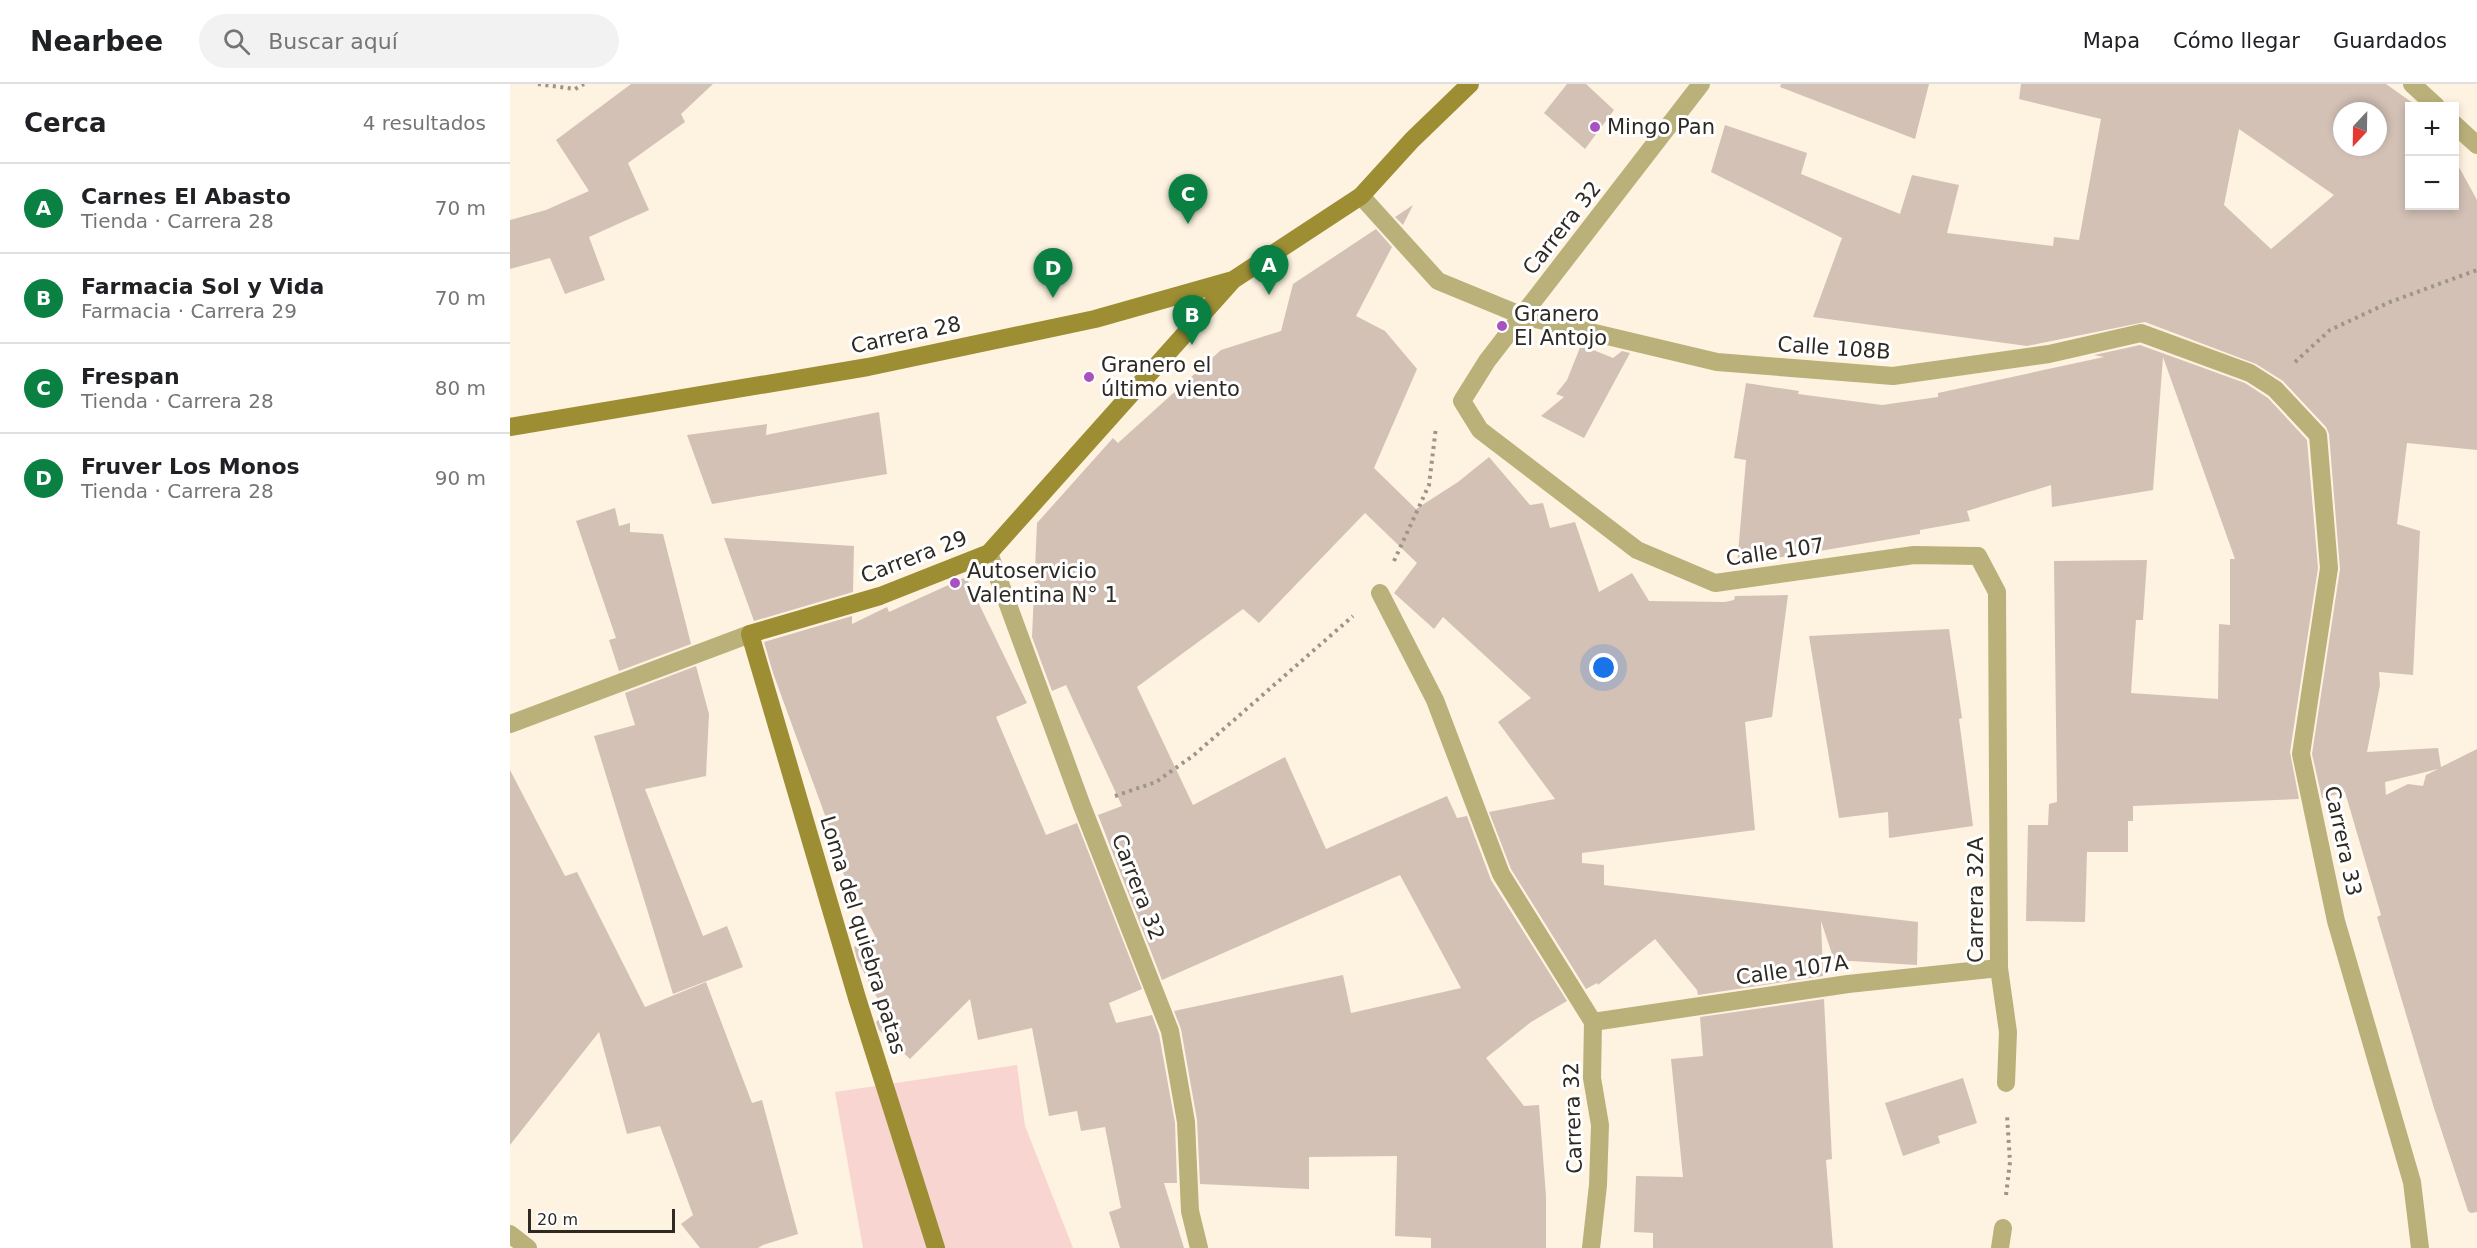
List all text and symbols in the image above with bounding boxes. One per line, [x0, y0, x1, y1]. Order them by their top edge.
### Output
search box [199, 14, 619, 68]
text: Nearbee [30, 25, 163, 58]
icon: search [220, 25, 253, 58]
text: Buscar aquí [268, 29, 398, 54]
text: Mapa [2083, 29, 2140, 53]
text: Cómo llegar [2173, 29, 2300, 53]
text: Guardados [2333, 29, 2447, 53]
north arrow [2333, 102, 2387, 156]
map controls [2405, 102, 2459, 210]
button: + [2405, 102, 2459, 156]
text: Cerca [24, 108, 107, 138]
text: 4 resultados [363, 111, 486, 135]
place label: Mingo Pan [1607, 115, 1715, 139]
marker: Mingo Pan [1588, 120, 1602, 134]
button: − [2405, 156, 2459, 210]
pin: C [1168, 174, 1208, 224]
street label: Carrera 32 [1518, 177, 1606, 279]
text: Carnes El Abasto [81, 184, 291, 209]
text: A [36, 196, 51, 220]
text: 70 m [435, 196, 486, 220]
text: Tienda · Carrera 28 [81, 209, 274, 233]
pin: A [1250, 246, 1288, 295]
pin: D [1034, 248, 1072, 298]
text: Farmacia Sol y Vida [81, 274, 324, 299]
text: B [36, 286, 51, 310]
text: 70 m [435, 286, 486, 310]
pin: B [1172, 296, 1212, 345]
text: Farmacia · Carrera 29 [81, 299, 297, 323]
place label: Granero El Antojo [1514, 302, 1607, 350]
street label: Carrera 28 [849, 312, 963, 358]
marker: Granero El Antojo [1495, 319, 1509, 333]
street label: Calle 108B [1777, 332, 1891, 364]
place label: Granero el último viento [1101, 353, 1240, 401]
text: Frespan [81, 364, 180, 389]
marker: Granero el último viento [1082, 370, 1096, 384]
text: C [36, 376, 51, 400]
text: 80 m [435, 376, 486, 400]
text: Tienda · Carrera 28 [81, 389, 274, 413]
text: Fruver Los Monos [81, 454, 300, 479]
text: D [35, 466, 52, 490]
text: 90 m [435, 466, 486, 490]
text: Tienda · Carrera 28 [81, 479, 274, 503]
street label: Carrera 29 [858, 526, 970, 588]
street label: Calle 107 [1724, 533, 1826, 571]
place label: Autoservicio Valentina N° 1 [967, 559, 1118, 607]
marker: Autoservicio Valentina N° 1 [948, 576, 962, 590]
your location [1589, 653, 1618, 682]
street label: Carrera 33 [2320, 784, 2366, 898]
street label: Loma del quiebra patas [815, 813, 911, 1057]
street label: Carrera 32 [1107, 831, 1169, 943]
street label: Carrera 32A [1964, 836, 1988, 963]
street label: Calle 107A [1734, 950, 1850, 990]
street label: Carrera 32 [1559, 1062, 1587, 1174]
scale bar [528, 1206, 675, 1234]
text: 20 m [537, 1210, 578, 1229]

